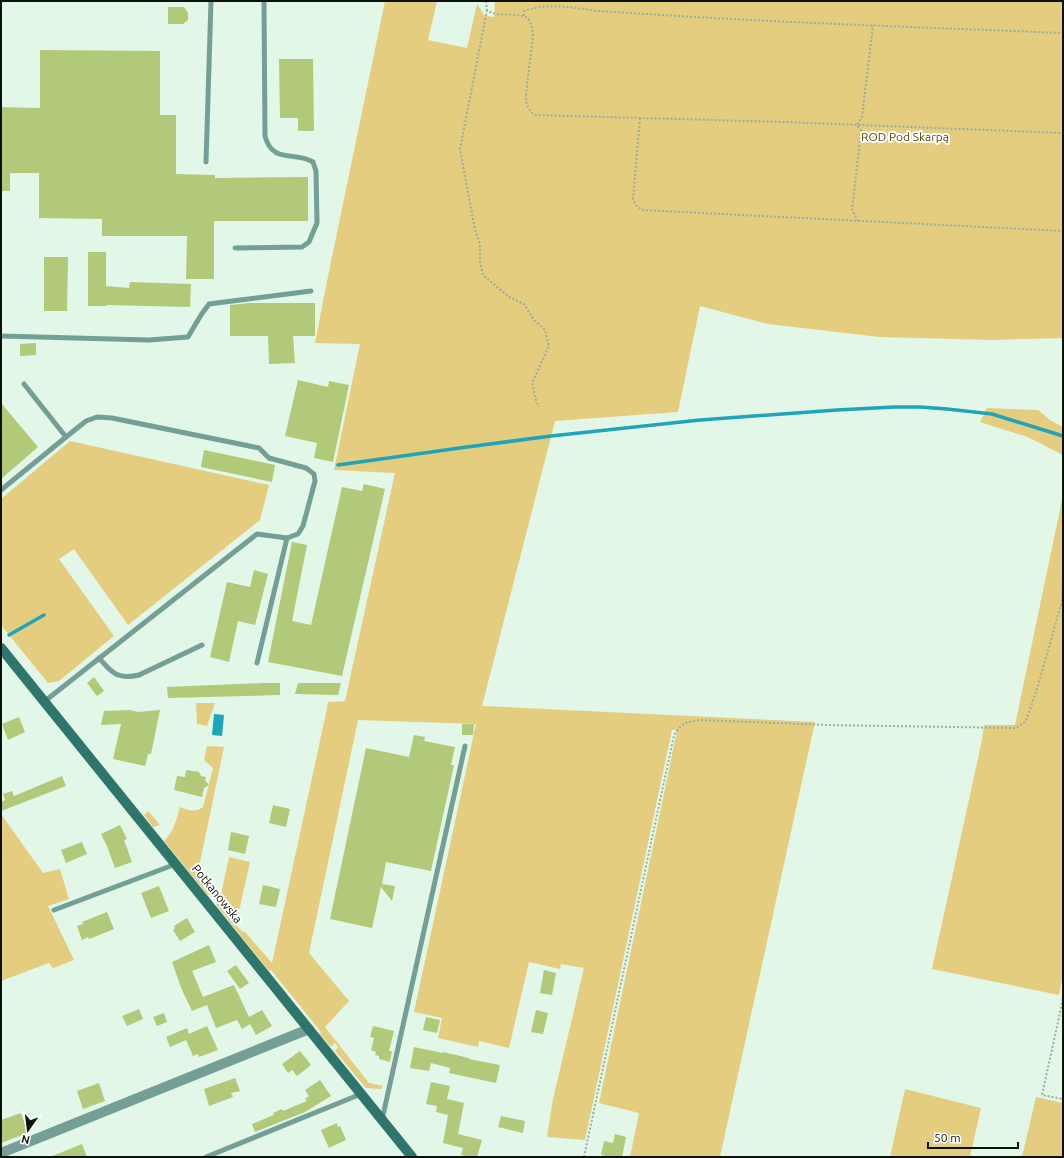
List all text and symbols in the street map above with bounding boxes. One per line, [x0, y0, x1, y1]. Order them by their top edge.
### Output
park label: ROD Pod Skarpą [861, 130, 949, 143]
street label: Potkanowska [190, 862, 245, 926]
north arrow [8, 1110, 48, 1150]
scale bar [928, 1124, 1018, 1150]
text: 50 m [934, 1131, 961, 1144]
text: N [20, 1133, 31, 1147]

